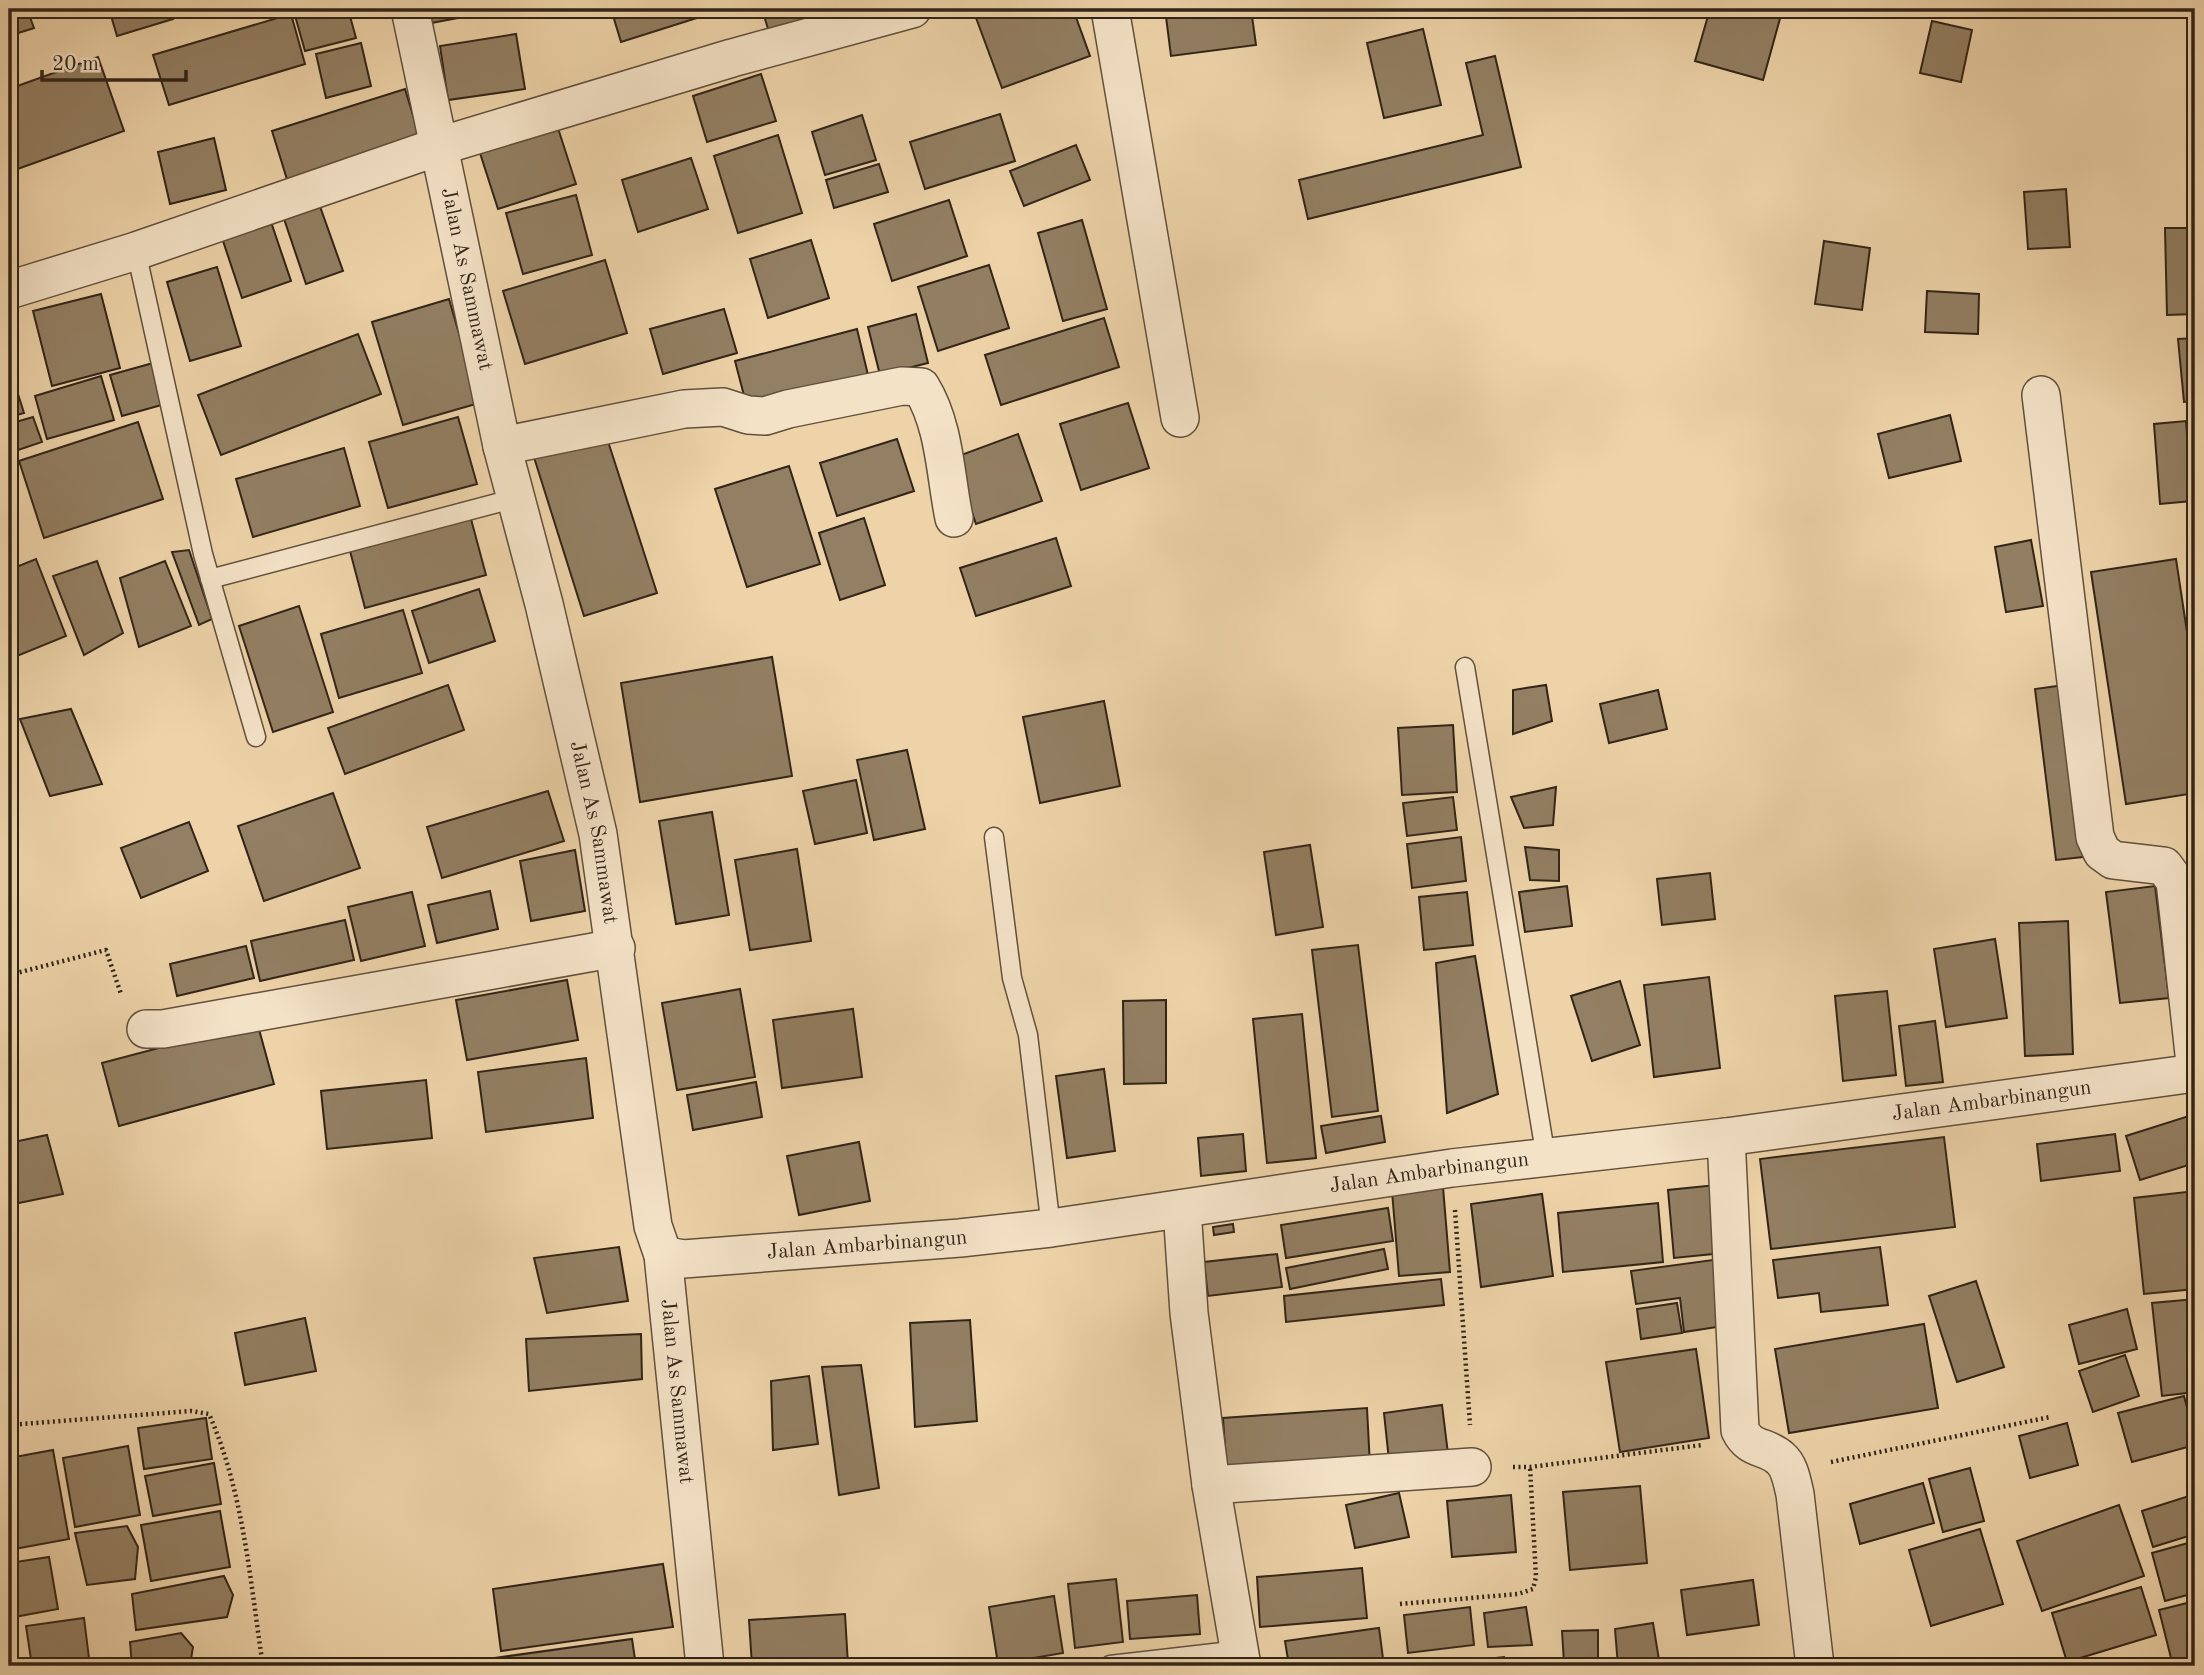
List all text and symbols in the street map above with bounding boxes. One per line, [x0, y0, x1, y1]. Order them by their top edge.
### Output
scale bar [42, 38, 186, 82]
text: 20 m [52, 54, 99, 75]
street label: Jalan As Sammawat [437, 186, 496, 372]
street label: Jalan As Sammawat [566, 739, 621, 925]
street label: Jalan Ambarbinangun [1891, 1077, 2093, 1125]
street label: Jalan Ambarbinangun [1328, 1149, 1530, 1197]
street label: Jalan Ambarbinangun [766, 1227, 968, 1263]
street label: Jalan As Sammawat [657, 1298, 697, 1485]

